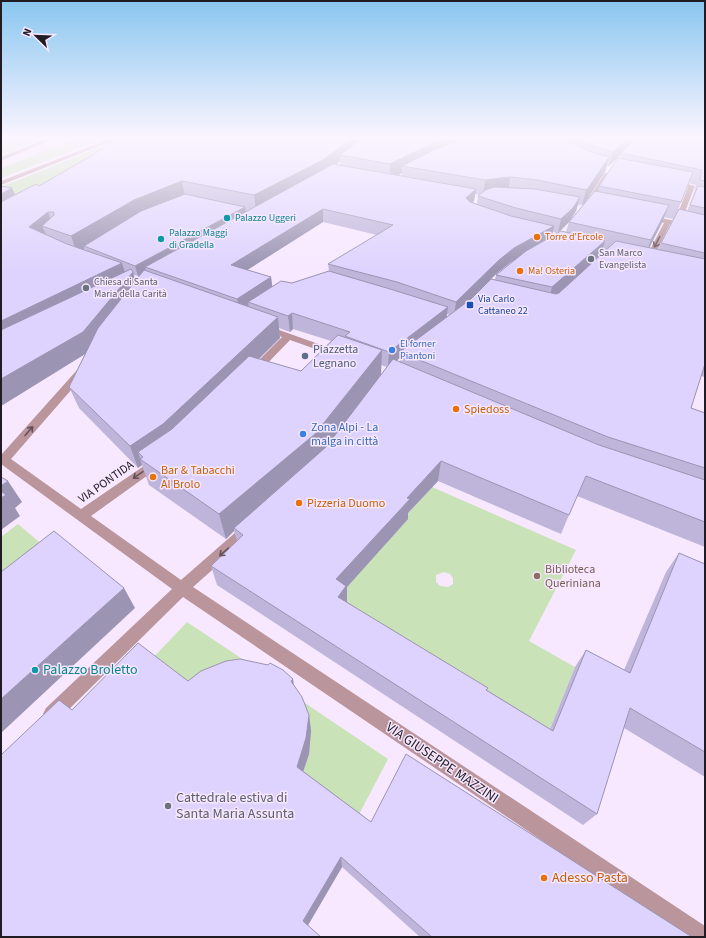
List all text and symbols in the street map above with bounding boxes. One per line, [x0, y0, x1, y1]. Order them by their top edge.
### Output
north arrow [16, 16, 56, 56]
text: N [19, 26, 36, 39]
place label: Palazzo Uggeri [235, 211, 296, 225]
marker: Palazzo Uggeri [222, 213, 232, 223]
place label: Palazzo Maggi di Gradella [169, 226, 228, 252]
place label: Torre d'Ercole [545, 230, 603, 244]
marker: Torre d'Ercole [532, 232, 542, 242]
marker: Palazzo Maggi di Gradella [156, 234, 166, 244]
one-way arrow [653, 236, 660, 248]
place label: San Marco Evangelista [599, 246, 646, 272]
marker: San Marco Evangelista [586, 254, 596, 264]
place label: Ma! Osteria [528, 264, 575, 278]
marker: Ma! Osteria [515, 266, 525, 276]
place label: Chiesa di Santa Maria della Carità [94, 275, 167, 301]
marker: Chiesa di Santa Maria della Carità [81, 283, 91, 293]
place label: Via Carlo Cattaneo 22 [478, 292, 528, 318]
marker: Via Carlo Cattaneo 22 [465, 300, 475, 310]
place label: El forner Piantoni [400, 337, 436, 363]
place label: Piazzetta Legnano [313, 341, 358, 372]
marker: El forner Piantoni [387, 345, 397, 355]
marker: Piazzetta Legnano [300, 351, 310, 361]
place label: Spiedoss [464, 401, 509, 418]
marker: Spiedoss [451, 404, 461, 414]
place label: Zona Alpi - La malga in città [311, 419, 378, 450]
one-way arrow [25, 425, 34, 436]
marker: Zona Alpi - La malga in città [298, 429, 308, 439]
street label: VIA PONTIDA [75, 456, 138, 507]
place label: Bar & Tabacchi Al Brolo [161, 462, 235, 493]
one-way arrow [133, 471, 144, 479]
marker: Bar & Tabacchi Al Brolo [148, 472, 158, 482]
place label: Pizzeria Duomo [307, 495, 385, 512]
marker: Pizzeria Duomo [294, 498, 304, 508]
one-way arrow [218, 547, 229, 556]
place label: Biblioteca Queriniana [545, 561, 601, 592]
marker: Biblioteca Queriniana [532, 571, 542, 581]
place label: Palazzo Broletto [43, 660, 138, 680]
marker: Palazzo Broletto [30, 665, 40, 675]
street label: VIA GIUSEPPE MAZZINI [382, 718, 502, 808]
place label: Cattedrale estiva di Santa Maria Assunta [176, 788, 294, 824]
marker: Cattedrale estiva di Santa Maria Assunta [163, 801, 173, 811]
place label: Adesso Pasta [552, 868, 628, 888]
marker: Adesso Pasta [539, 873, 549, 883]

